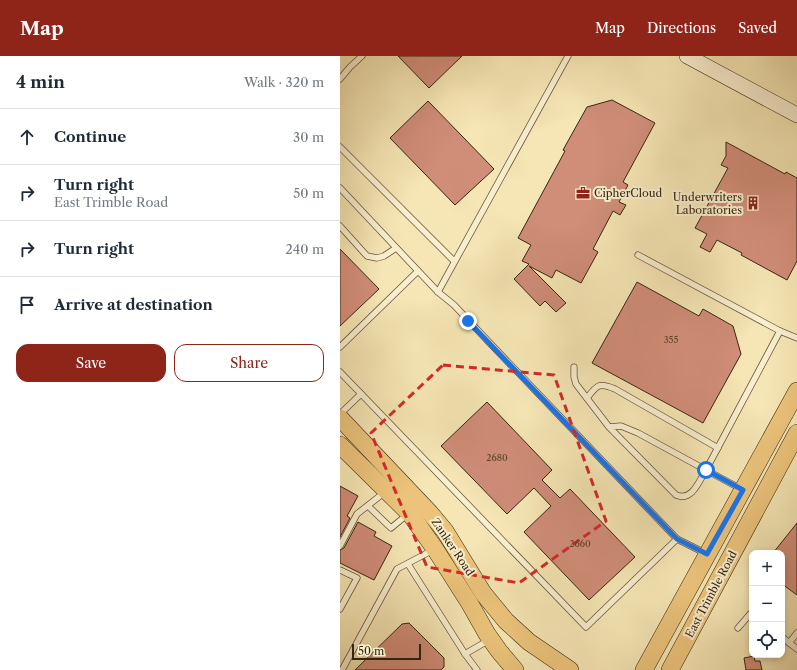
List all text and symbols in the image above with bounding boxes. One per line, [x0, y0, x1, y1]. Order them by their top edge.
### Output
text: Map [20, 17, 64, 40]
text: Map [595, 19, 625, 37]
text: Directions [647, 19, 716, 37]
text: Saved [738, 19, 777, 37]
text: 4 min [16, 72, 65, 92]
text: Walk · 320 m [244, 74, 324, 90]
icon: ahead [16, 126, 38, 148]
text: Continue [54, 127, 126, 146]
text: 30 m [293, 129, 324, 145]
text: Turn right [54, 175, 134, 194]
icon: right [16, 182, 38, 204]
text: 50 m [293, 185, 324, 201]
office icon: CipherCloud [575, 185, 591, 201]
place label: CipherCloud [594, 186, 663, 200]
place label: Underwriters Laboratories [673, 190, 742, 217]
text: East Trimble Road [54, 194, 168, 210]
building icon: Underwriters Laboratories [745, 195, 761, 211]
icon: right [16, 238, 38, 260]
text: Turn right [54, 239, 134, 258]
text: 240 m [285, 241, 324, 257]
icon: arrive [16, 294, 38, 316]
text: Arrive at destination [54, 295, 213, 314]
route end [459, 312, 477, 330]
house number: 355 [664, 334, 678, 345]
button: Save [16, 344, 166, 382]
button: Share [174, 344, 324, 382]
house number: 2680 [486, 452, 508, 463]
route start [697, 461, 715, 479]
street label: Zanker Road [429, 515, 478, 579]
house number: 2660 [569, 538, 591, 549]
street label: East Trimble Road [682, 548, 740, 640]
map controls [749, 550, 785, 658]
button: + [749, 550, 785, 586]
button: − [749, 586, 785, 622]
button: locate [749, 622, 785, 658]
scale bar [352, 642, 421, 661]
text: 50 m [358, 644, 384, 658]

